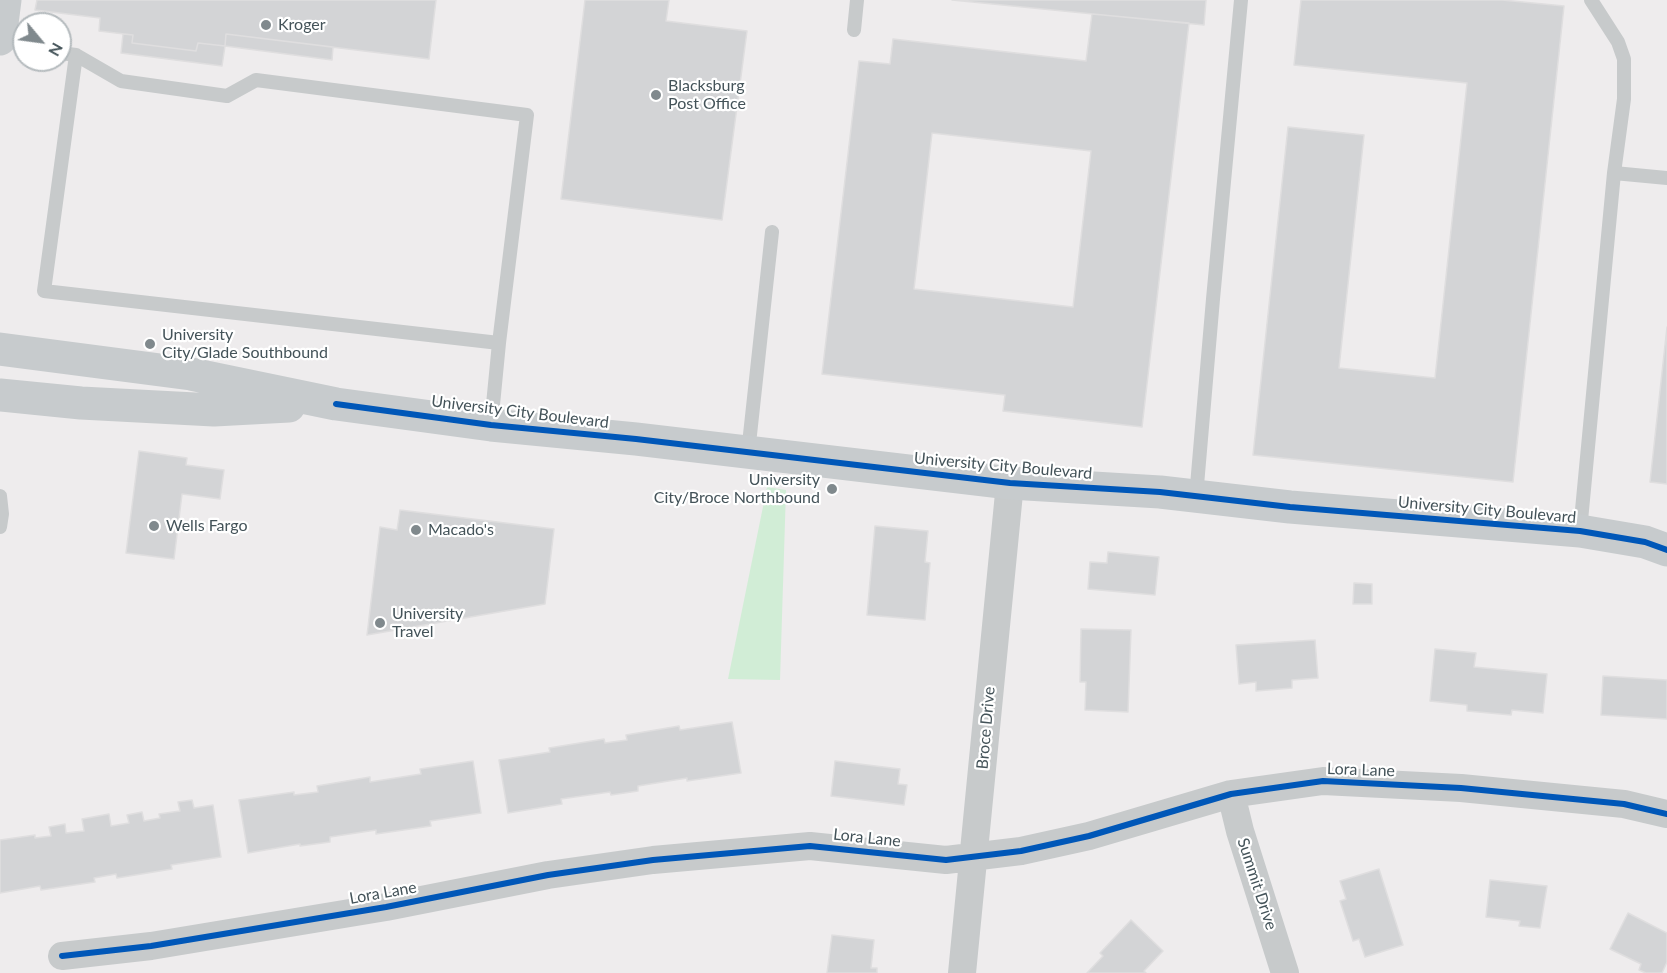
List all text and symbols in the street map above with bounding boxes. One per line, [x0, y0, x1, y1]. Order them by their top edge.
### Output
north arrow [12, 12, 72, 72]
place label: Kroger [278, 15, 326, 35]
marker: Kroger [259, 18, 273, 32]
text: N [45, 40, 68, 60]
place label: Blacksburg Post Office [668, 76, 746, 114]
marker: Blacksburg Post Office [649, 88, 663, 102]
place label: University City/Glade Southbound [162, 325, 328, 363]
marker: University City/Glade Southbound [143, 337, 157, 351]
street label: University City Boulevard [430, 392, 610, 432]
street label: University City Boulevard [913, 449, 1093, 483]
place label: University City/Broce Northbound [654, 470, 820, 508]
marker: University City/Broce Northbound [825, 482, 839, 496]
street label: University City Boulevard [1397, 493, 1577, 527]
place label: Wells Fargo [166, 516, 247, 536]
marker: Wells Fargo [147, 519, 161, 533]
place label: Macado's [428, 520, 494, 540]
marker: Macado's [409, 523, 423, 537]
place label: University Travel [392, 604, 463, 642]
marker: University Travel [373, 616, 387, 630]
street label: Broce Drive [973, 686, 999, 770]
street label: Lora Lane [1327, 759, 1395, 781]
street label: Lora Lane [832, 825, 902, 851]
street label: Summit Drive [1233, 836, 1281, 932]
street label: Lora Lane [348, 878, 418, 908]

